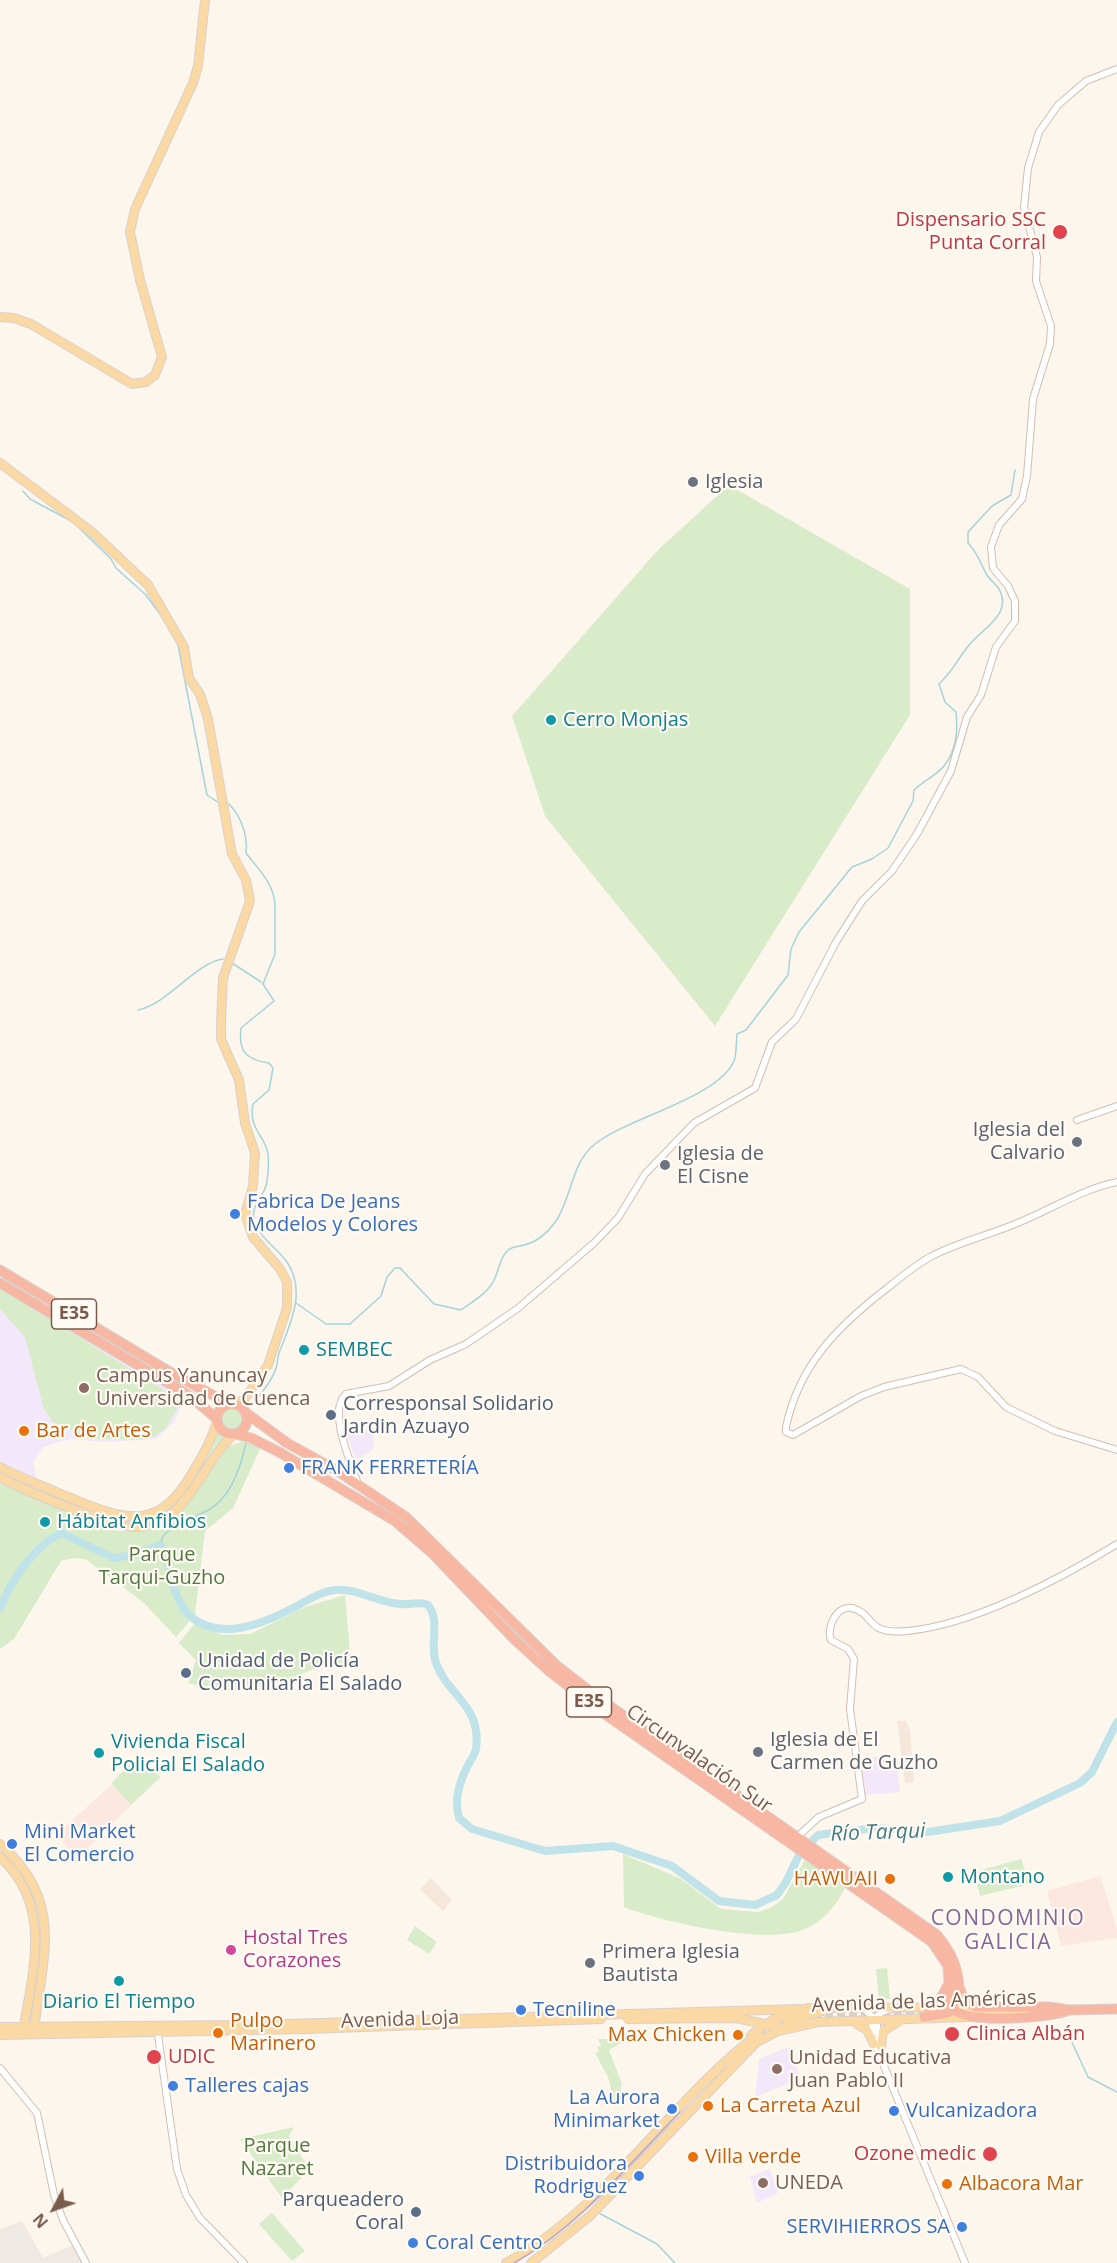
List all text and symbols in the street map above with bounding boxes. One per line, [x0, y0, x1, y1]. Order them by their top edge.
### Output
place label: Dispensario SSC Punta Corral [896, 208, 1046, 255]
marker: Dispensario SSC Punta Corral [1051, 223, 1069, 241]
place label: Iglesia [705, 470, 763, 494]
marker: Iglesia [686, 475, 700, 489]
place label: Cerro Monjas [563, 708, 688, 732]
marker: Cerro Monjas [544, 713, 558, 727]
place label: Iglesia del Calvario [973, 1118, 1065, 1165]
marker: Iglesia del Calvario [1070, 1135, 1084, 1149]
place label: Iglesia de El Cisne [677, 1142, 764, 1189]
marker: Iglesia de El Cisne [658, 1158, 672, 1172]
place label: Fabrica De Jeans Modelos y Colores [247, 1190, 418, 1237]
marker: Fabrica De Jeans Modelos y Colores [228, 1207, 242, 1221]
road number: E35 [52, 1299, 97, 1329]
place label: SEMBEC [316, 1338, 393, 1362]
marker: SEMBEC [297, 1343, 311, 1357]
place label: Campus Yanuncay Universidad de Cuenca [96, 1364, 310, 1411]
marker: Campus Yanuncay Universidad de Cuenca [77, 1381, 91, 1395]
place label: Corresponsal Solidario Jardin Azuayo [343, 1392, 554, 1439]
marker: Corresponsal Solidario Jardin Azuayo [324, 1408, 338, 1422]
place label: Bar de Artes [36, 1419, 151, 1443]
marker: Bar de Artes [17, 1424, 31, 1438]
place label: FRANK FERRETERÍA [301, 1456, 479, 1480]
marker: FRANK FERRETERÍA [282, 1461, 296, 1475]
place label: Hábitat Anfibios [57, 1510, 206, 1534]
marker: Hábitat Anfibios [38, 1515, 52, 1529]
park label: Parque Tarqui-Guzho [99, 1543, 225, 1590]
place label: Unidad de Policía Comunitaria El Salado [198, 1649, 402, 1696]
marker: Unidad de Policía Comunitaria El Salado [179, 1666, 193, 1680]
road number: E35 [566, 1687, 612, 1717]
street label: Circunvalación Sur [621, 1700, 777, 1818]
place label: Iglesia de El Carmen de Guzho [770, 1728, 938, 1775]
place label: Vivienda Fiscal Policial El Salado [111, 1730, 265, 1777]
marker: Iglesia de El Carmen de Guzho [751, 1745, 765, 1759]
marker: Vivienda Fiscal Policial El Salado [92, 1746, 106, 1760]
water label: Río Tarqui [830, 1819, 926, 1847]
place label: Mini Market El Comercio [24, 1820, 136, 1867]
marker: Mini Market El Comercio [5, 1837, 19, 1851]
place label: Montano [960, 1865, 1045, 1889]
place label: HAWUAII [794, 1867, 878, 1891]
marker: Montano [941, 1870, 955, 1884]
marker: HAWUAII [883, 1872, 897, 1886]
district label: CONDOMINIO GALICIA [931, 1906, 1085, 1956]
place label: Hostal Tres Corazones [243, 1926, 348, 1973]
place label: Primera Iglesia Bautista [602, 1940, 740, 1987]
marker: Hostal Tres Corazones [224, 1943, 238, 1957]
marker: Primera Iglesia Bautista [583, 1956, 597, 1970]
marker: Diario El Tiempo [112, 1974, 126, 1988]
street label: Avenida de las Américas [811, 1986, 1037, 2018]
place label: Diario El Tiempo [43, 1990, 195, 2014]
place label: Tecniline [533, 1998, 616, 2022]
marker: Tecniline [514, 2003, 528, 2017]
street label: Avenida Loja [340, 2006, 460, 2034]
place label: Pulpo Marinero [230, 2009, 316, 2056]
place label: Clinica Albán [966, 2022, 1085, 2046]
place label: Max Chicken [608, 2023, 726, 2047]
marker: Clinica Albán [943, 2025, 961, 2043]
marker: Pulpo Marinero [211, 2026, 225, 2040]
marker: Max Chicken [731, 2028, 745, 2042]
place label: UDIC [168, 2045, 215, 2069]
place label: Unidad Educativa Juan Pablo II [789, 2046, 951, 2093]
marker: UDIC [145, 2048, 163, 2066]
marker: Unidad Educativa Juan Pablo II [770, 2062, 784, 2076]
place label: Talleres cajas [185, 2074, 309, 2098]
marker: Talleres cajas [166, 2079, 180, 2093]
place label: La Aurora Minimarket [553, 2086, 660, 2133]
place label: La Carreta Azul [720, 2094, 861, 2118]
marker: La Carreta Azul [701, 2099, 715, 2113]
place label: Vulcanizadora [906, 2099, 1037, 2123]
marker: La Aurora Minimarket [665, 2102, 679, 2116]
marker: Vulcanizadora [887, 2104, 901, 2118]
park label: Parque Nazaret [240, 2134, 314, 2181]
place label: Ozone medic [854, 2142, 976, 2166]
place label: Villa verde [705, 2145, 801, 2169]
marker: Ozone medic [981, 2145, 999, 2163]
marker: Villa verde [686, 2150, 700, 2164]
place label: Distribuidora Rodriguez [504, 2152, 627, 2199]
marker: Distribuidora Rodriguez [632, 2169, 646, 2183]
place label: UNEDA [775, 2171, 843, 2195]
place label: Albacora Mar [959, 2172, 1083, 2196]
marker: UNEDA [756, 2176, 770, 2190]
marker: Albacora Mar [940, 2177, 954, 2191]
north arrow [24, 2179, 84, 2239]
place label: Parqueadero Coral [282, 2188, 404, 2235]
marker: Parqueadero Coral [409, 2205, 423, 2219]
text: N [28, 2209, 53, 2233]
place label: SERVIHIERROS SA [787, 2215, 950, 2239]
marker: SERVIHIERROS SA [955, 2220, 969, 2234]
place label: Coral Centro [425, 2231, 543, 2255]
marker: Coral Centro [406, 2236, 420, 2250]

